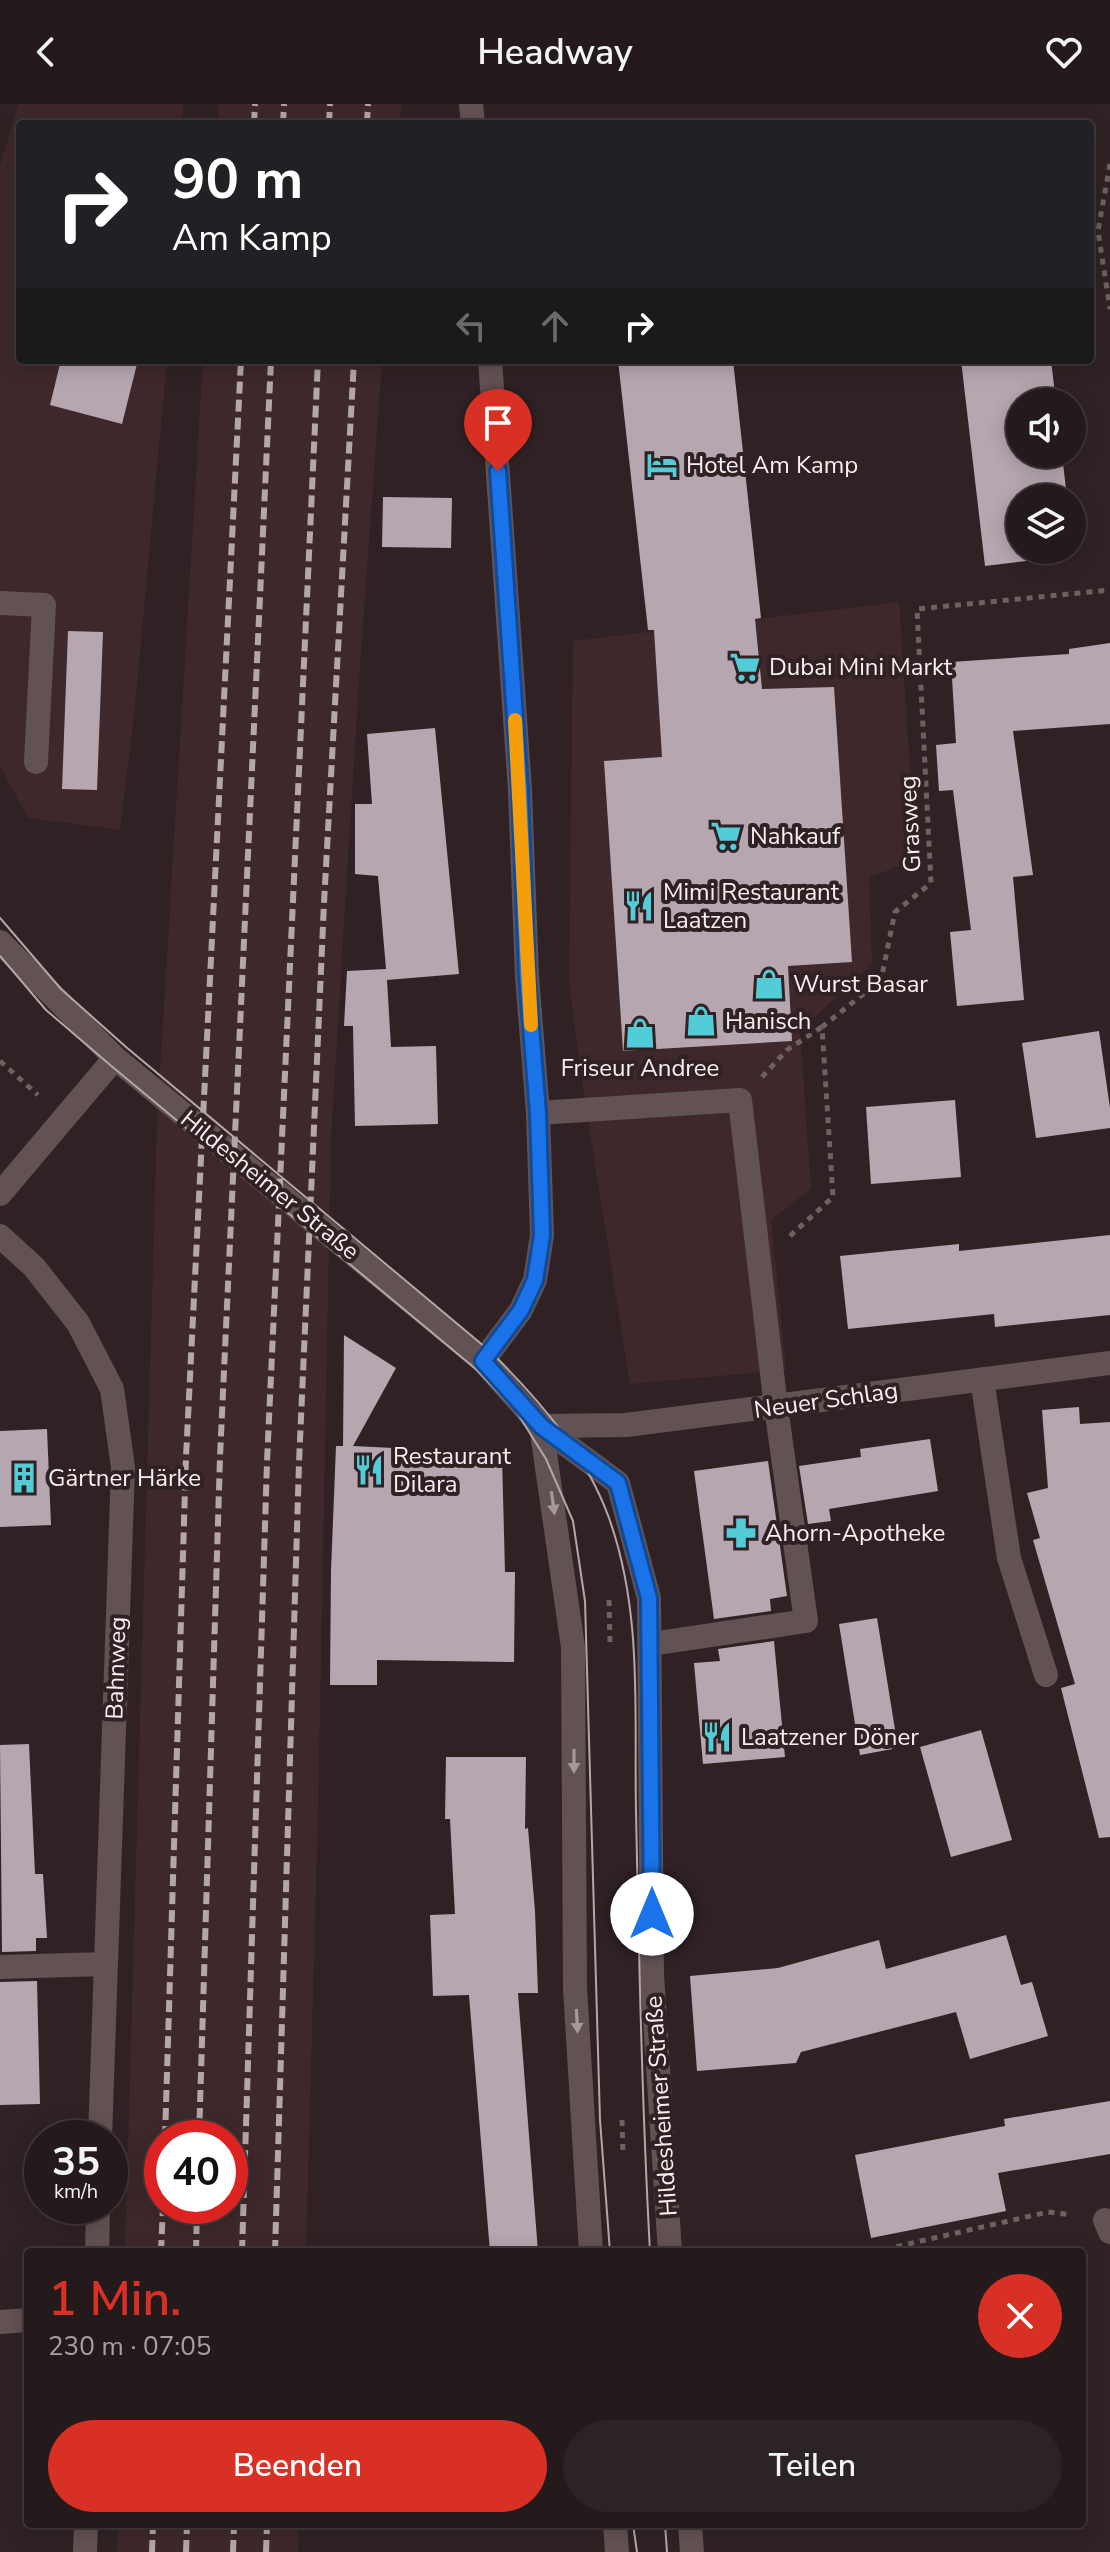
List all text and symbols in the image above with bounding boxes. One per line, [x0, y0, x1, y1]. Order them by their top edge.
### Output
text: Headway [477, 28, 633, 77]
icon: back [24, 30, 68, 74]
icon: heart [1042, 30, 1086, 74]
text: 90 m [172, 141, 303, 218]
icon: right [40, 152, 144, 256]
text: Am Kamp [172, 214, 332, 263]
icon: left [449, 304, 493, 348]
icon: ahead [533, 304, 577, 348]
icon: right [617, 304, 661, 348]
map controls [1006, 388, 1086, 564]
button: sound [1006, 388, 1086, 468]
pin [464, 389, 532, 471]
icon: arrive [476, 401, 520, 445]
hotel icon: Hotel Am Kamp [645, 448, 679, 482]
place label: Hotel Am Kamp [686, 449, 858, 481]
button: layers [1006, 484, 1086, 564]
supermarket icon: Dubai Mini Markt [728, 650, 762, 684]
place label: Dubai Mini Markt [769, 651, 953, 683]
street label: Grasweg [891, 775, 929, 873]
supermarket icon: Nahkauf [709, 819, 743, 853]
place label: Nahkauf [750, 820, 841, 852]
place label: Mimi Restaurant Laatzen [663, 876, 840, 936]
restaurant icon: Mimi Restaurant Laatzen [622, 889, 656, 923]
shop icon: Wurst Basar [752, 967, 786, 1001]
place label: Wurst Basar [793, 968, 928, 1000]
shop icon: Hanisch [684, 1004, 718, 1038]
place label: Hanisch [725, 1005, 811, 1037]
shop icon: Friseur Andree [623, 1016, 657, 1050]
place label: Friseur Andree [561, 1052, 719, 1084]
street label: Hildesheimer Straße [174, 1103, 366, 1267]
street label: Neuer Schlag [752, 1374, 900, 1426]
place label: Restaurant Dilara [393, 1440, 511, 1500]
restaurant icon: Restaurant Dilara [352, 1453, 386, 1487]
building icon: Gärtner Härke [7, 1461, 41, 1495]
place label: Gärtner Härke [48, 1462, 201, 1494]
one-way arrow [547, 1491, 560, 1516]
pharmacy icon: Ahorn-Apotheke [724, 1516, 758, 1550]
place label: Ahorn-Apotheke [765, 1517, 945, 1549]
street label: Bahnweg [98, 1616, 134, 1720]
restaurant icon: Laatzener Döner [700, 1720, 734, 1754]
place label: Laatzener Döner [741, 1721, 919, 1753]
one-way arrow [568, 1749, 580, 1774]
position arrow [610, 1872, 694, 1956]
street label: Hildesheimer Straße [637, 1995, 685, 2217]
one-way arrow [571, 2009, 584, 2034]
speed limit sign: 40 [144, 2120, 248, 2224]
text: 35 [52, 2135, 100, 2189]
text: km/h [54, 2178, 98, 2205]
text: 1 Min. [48, 2266, 181, 2332]
button: close [978, 2274, 1062, 2358]
text: 230 m · 07:05 [48, 2329, 211, 2364]
button: Beenden [48, 2420, 547, 2512]
button: Teilen [563, 2420, 1062, 2512]

